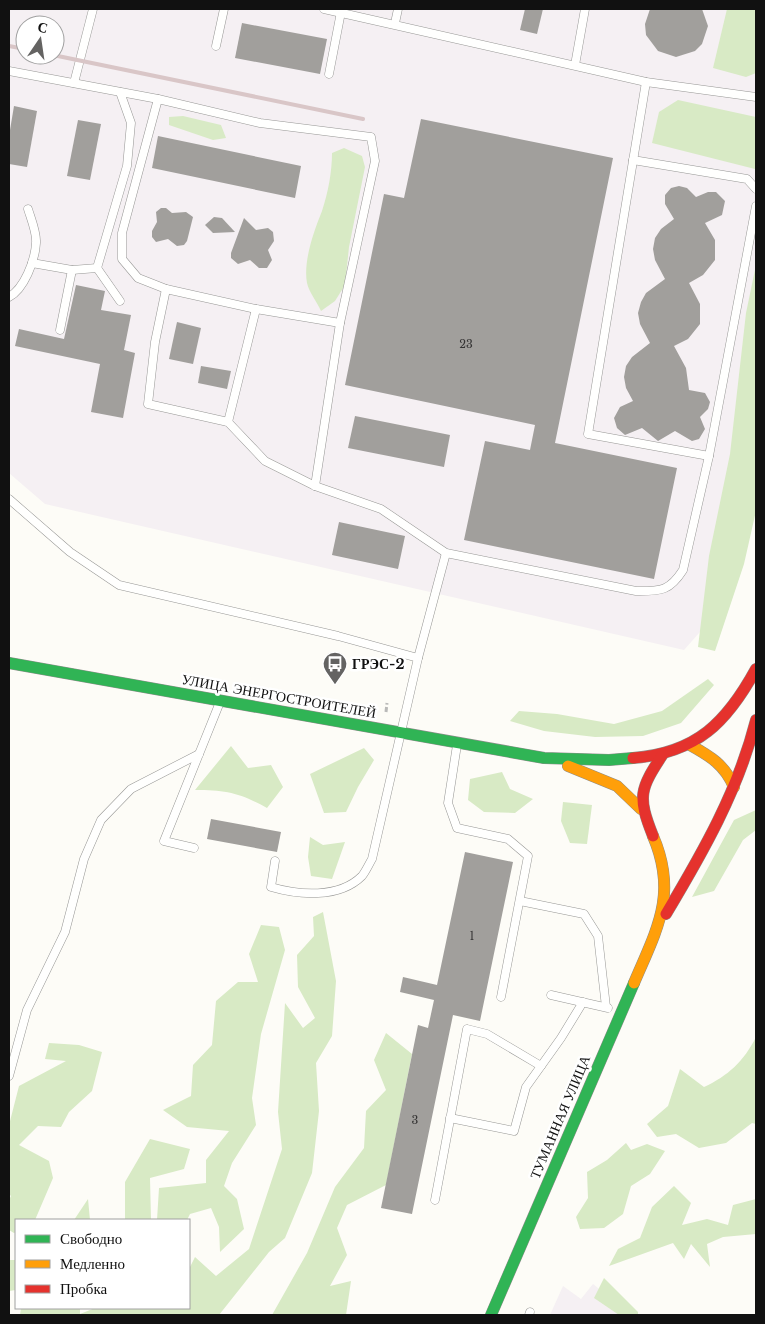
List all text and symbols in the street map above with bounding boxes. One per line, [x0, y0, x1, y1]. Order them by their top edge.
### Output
north arrow [15, 15, 65, 65]
text: С [36, 17, 50, 37]
house number: 23 [459, 337, 473, 351]
bus stop icon: ГРЭС-2 [322, 651, 348, 685]
place label: ГРЭС-2 [352, 655, 405, 673]
street label: УЛИЦА ЭНЕРГОСТРОИТЕЛЕЙ [180, 670, 378, 722]
house number: 1 [470, 929, 475, 943]
street label: ТУМАННАЯ УЛИЦА [526, 1052, 595, 1182]
house number: 3 [412, 1113, 419, 1127]
legend [15, 1219, 190, 1309]
text: Свободно [60, 1229, 122, 1248]
text: Медленно [60, 1254, 125, 1273]
text: Пробка [60, 1279, 108, 1298]

